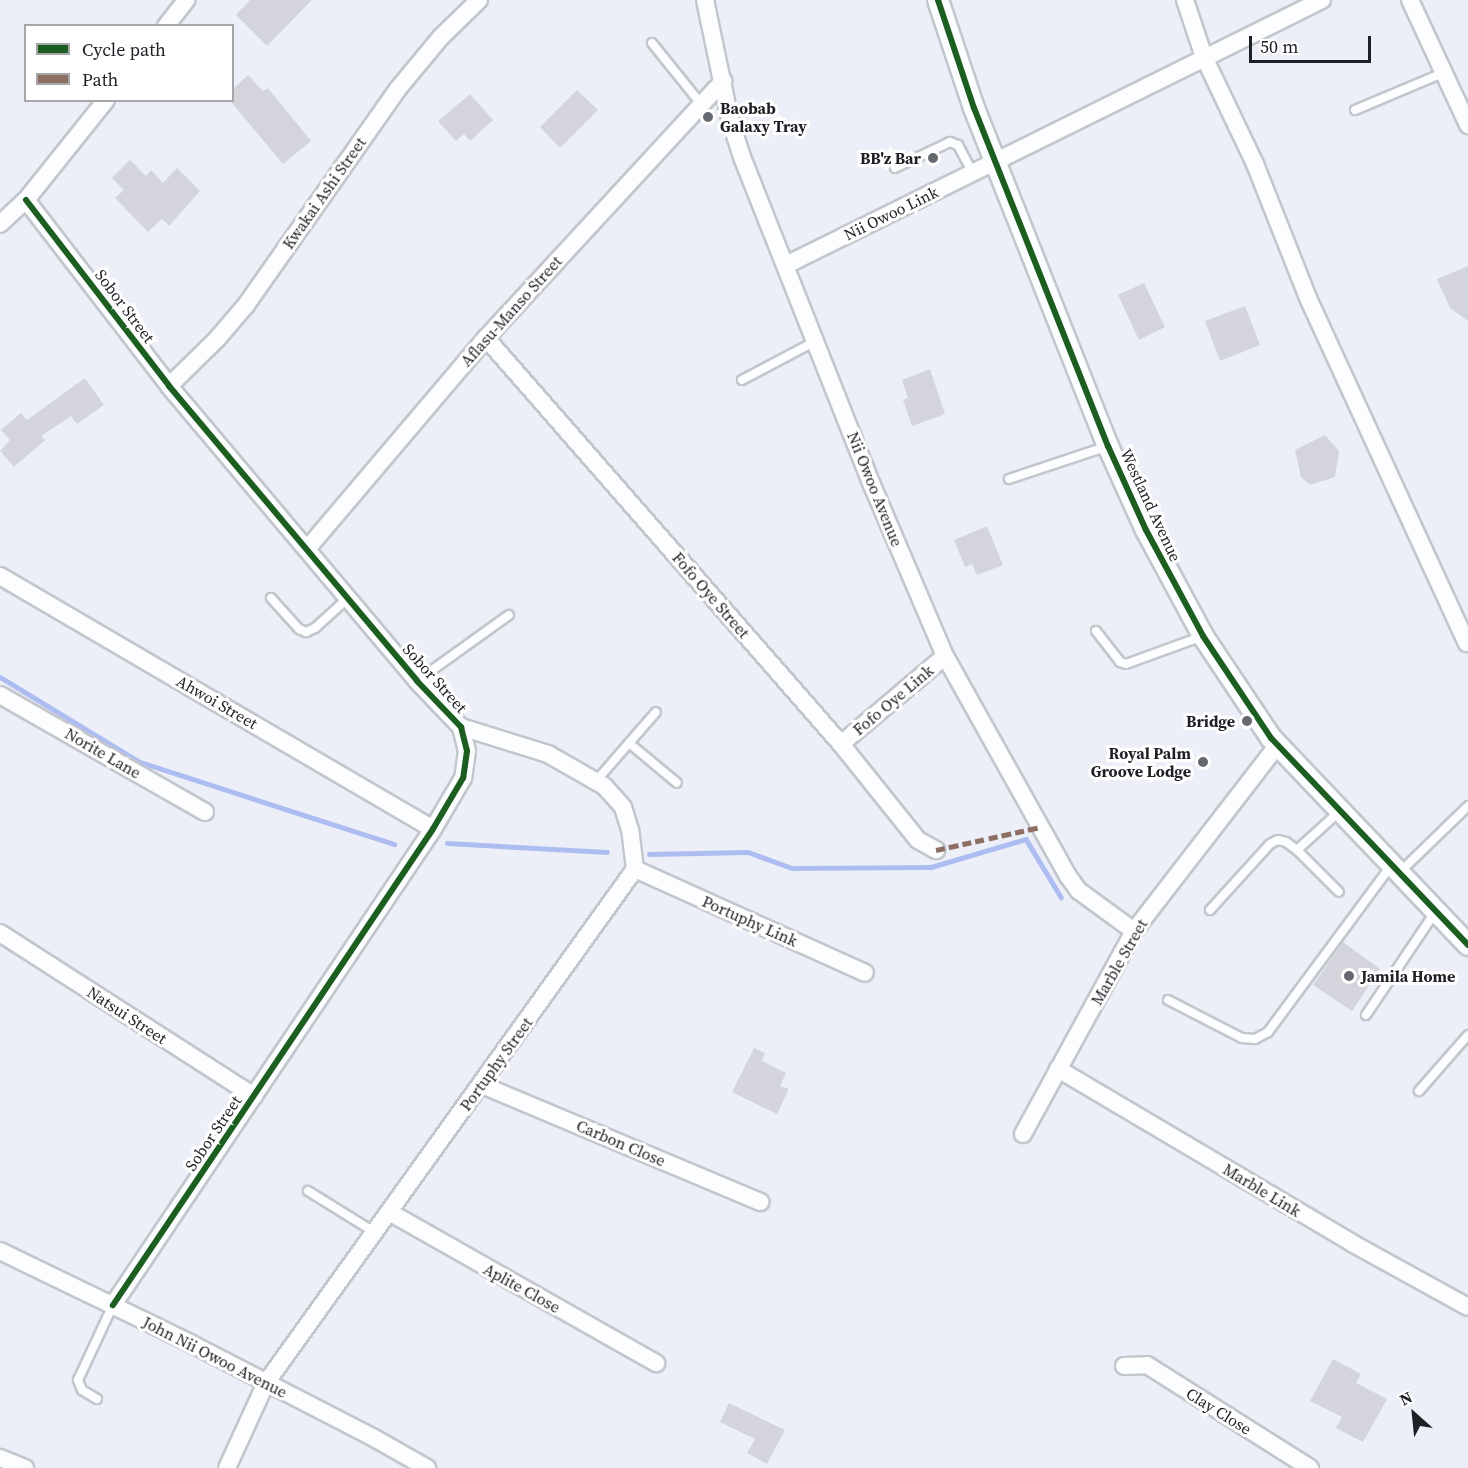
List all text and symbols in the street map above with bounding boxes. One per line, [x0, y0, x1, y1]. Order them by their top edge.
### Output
legend [24, 24, 234, 102]
scale bar [1252, 24, 1374, 62]
text: 50 m [1260, 34, 1298, 59]
text: Cycle path [82, 37, 166, 62]
text: Path [82, 67, 118, 92]
place label: Baobab Galaxy Tray [720, 98, 807, 136]
marker: Baobab Galaxy Tray [701, 110, 715, 124]
street label: Kwakai Ashi Street [278, 133, 370, 253]
place label: BB'z Bar [860, 148, 921, 168]
marker: BB'z Bar [926, 151, 940, 165]
street label: Nii Owoo Link [841, 182, 941, 244]
street label: Aflasu-Manso Street [456, 252, 566, 370]
street label: Sobor Street [91, 266, 159, 346]
street label: Nii Owoo Avenue [843, 429, 907, 549]
street label: Westland Avenue [1116, 446, 1186, 564]
street label: Fofo Oye Street [668, 548, 754, 642]
street label: Sobor Street [399, 639, 471, 717]
street label: Fofo Oye Link [849, 661, 937, 739]
street label: Ahwoi Street [173, 671, 261, 733]
place label: Bridge [1186, 711, 1235, 731]
marker: Bridge [1240, 714, 1254, 728]
street label: Norite Lane [62, 724, 144, 782]
place label: Royal Palm Groove Lodge [1091, 743, 1191, 781]
marker: Royal Palm Groove Lodge [1196, 755, 1210, 769]
street label: Portuphy Link [699, 891, 801, 951]
street label: Marble Street [1087, 916, 1151, 1008]
place label: Jamila Home [1361, 966, 1455, 986]
marker: Jamila Home [1342, 969, 1356, 983]
street label: Natsui Street [84, 982, 170, 1048]
street label: Portuphy Street [456, 1013, 536, 1115]
street label: Sobor Street [181, 1092, 245, 1174]
street label: Carbon Close [574, 1116, 668, 1170]
street label: Marble Link [1220, 1159, 1304, 1221]
street label: Aplite Close [480, 1259, 564, 1317]
street label: John Nii Owoo Avenue [140, 1312, 290, 1402]
street label: Clay Close [1183, 1383, 1255, 1439]
north arrow [1384, 1384, 1444, 1444]
text: N [1396, 1386, 1416, 1410]

